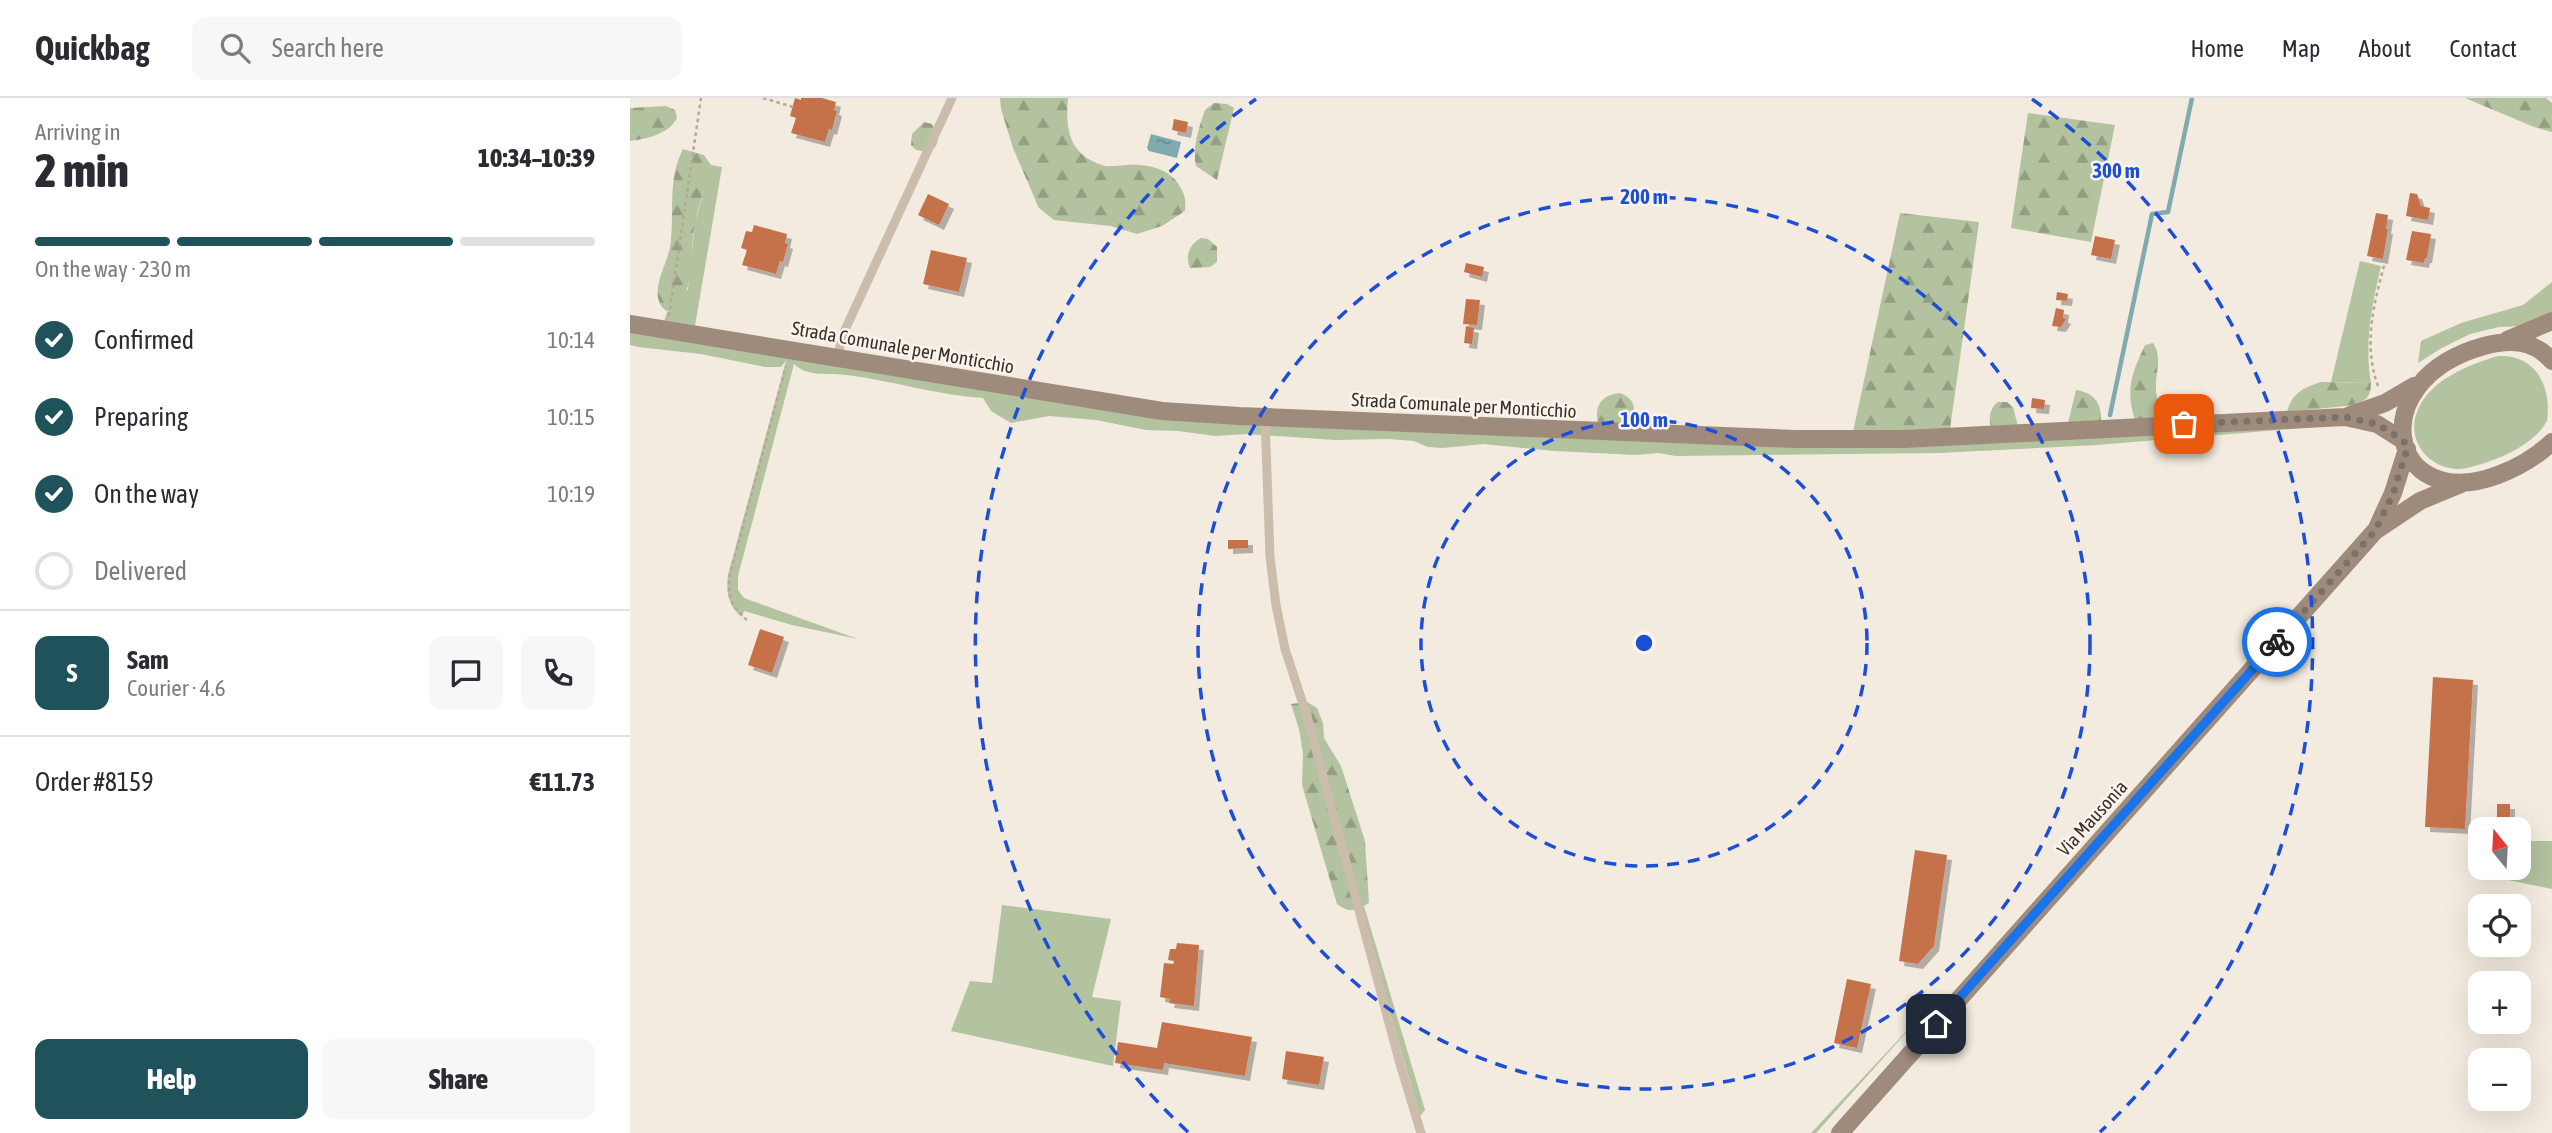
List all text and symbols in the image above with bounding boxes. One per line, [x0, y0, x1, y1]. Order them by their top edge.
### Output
search box [192, 17, 682, 80]
text: Quickbag [35, 29, 150, 67]
icon: search [216, 29, 254, 67]
text: Search here [272, 33, 384, 63]
text: Home [2190, 35, 2244, 62]
text: Map [2282, 35, 2320, 62]
text: About [2358, 35, 2411, 62]
text: Contact [2449, 35, 2517, 62]
text: Arriving in [35, 119, 121, 145]
text: 10:34–10:39 [478, 143, 595, 173]
text: 2 min [35, 144, 129, 197]
text: 300 m [2092, 158, 2140, 182]
text: 200 m [1620, 184, 1668, 208]
text: On the way · 230 m [35, 256, 191, 282]
street label: Strada Comunale per Monticchio [790, 317, 1016, 377]
icon: check [35, 321, 73, 359]
text: Confirmed [94, 325, 194, 355]
text: 10:14 [547, 327, 595, 353]
street label: Strada Comunale per Monticchio [1351, 388, 1577, 422]
pin [2154, 394, 2214, 454]
icon: check [35, 398, 73, 436]
text: Preparing [94, 402, 188, 432]
text: 10:15 [547, 404, 595, 430]
icon: bag [2165, 405, 2203, 443]
text: 100 m [1620, 407, 1668, 431]
icon: check [35, 475, 73, 513]
text: On the way [94, 479, 199, 509]
text: 10:19 [547, 481, 595, 507]
text: Delivered [94, 556, 187, 586]
courier [2242, 607, 2312, 677]
icon: bike [2258, 623, 2296, 661]
centre of rings [1632, 631, 1656, 655]
button: chat [429, 636, 503, 710]
button: phone [521, 636, 595, 710]
text: Sam [127, 645, 169, 675]
text: S [67, 658, 77, 688]
text: Courier · 4.6 [127, 675, 226, 701]
text: Order #8159 [35, 767, 154, 797]
text: €11.73 [530, 767, 595, 797]
street label: Via Mausonia [2052, 776, 2132, 860]
north arrow [2468, 817, 2530, 880]
map controls [2468, 817, 2531, 1111]
button: locate [2468, 894, 2531, 957]
button: + [2468, 971, 2531, 1034]
pin [1906, 994, 1966, 1054]
icon: home [1917, 1005, 1955, 1043]
button: Help [35, 1039, 308, 1119]
button: Share [322, 1039, 595, 1119]
button: − [2468, 1048, 2531, 1111]

